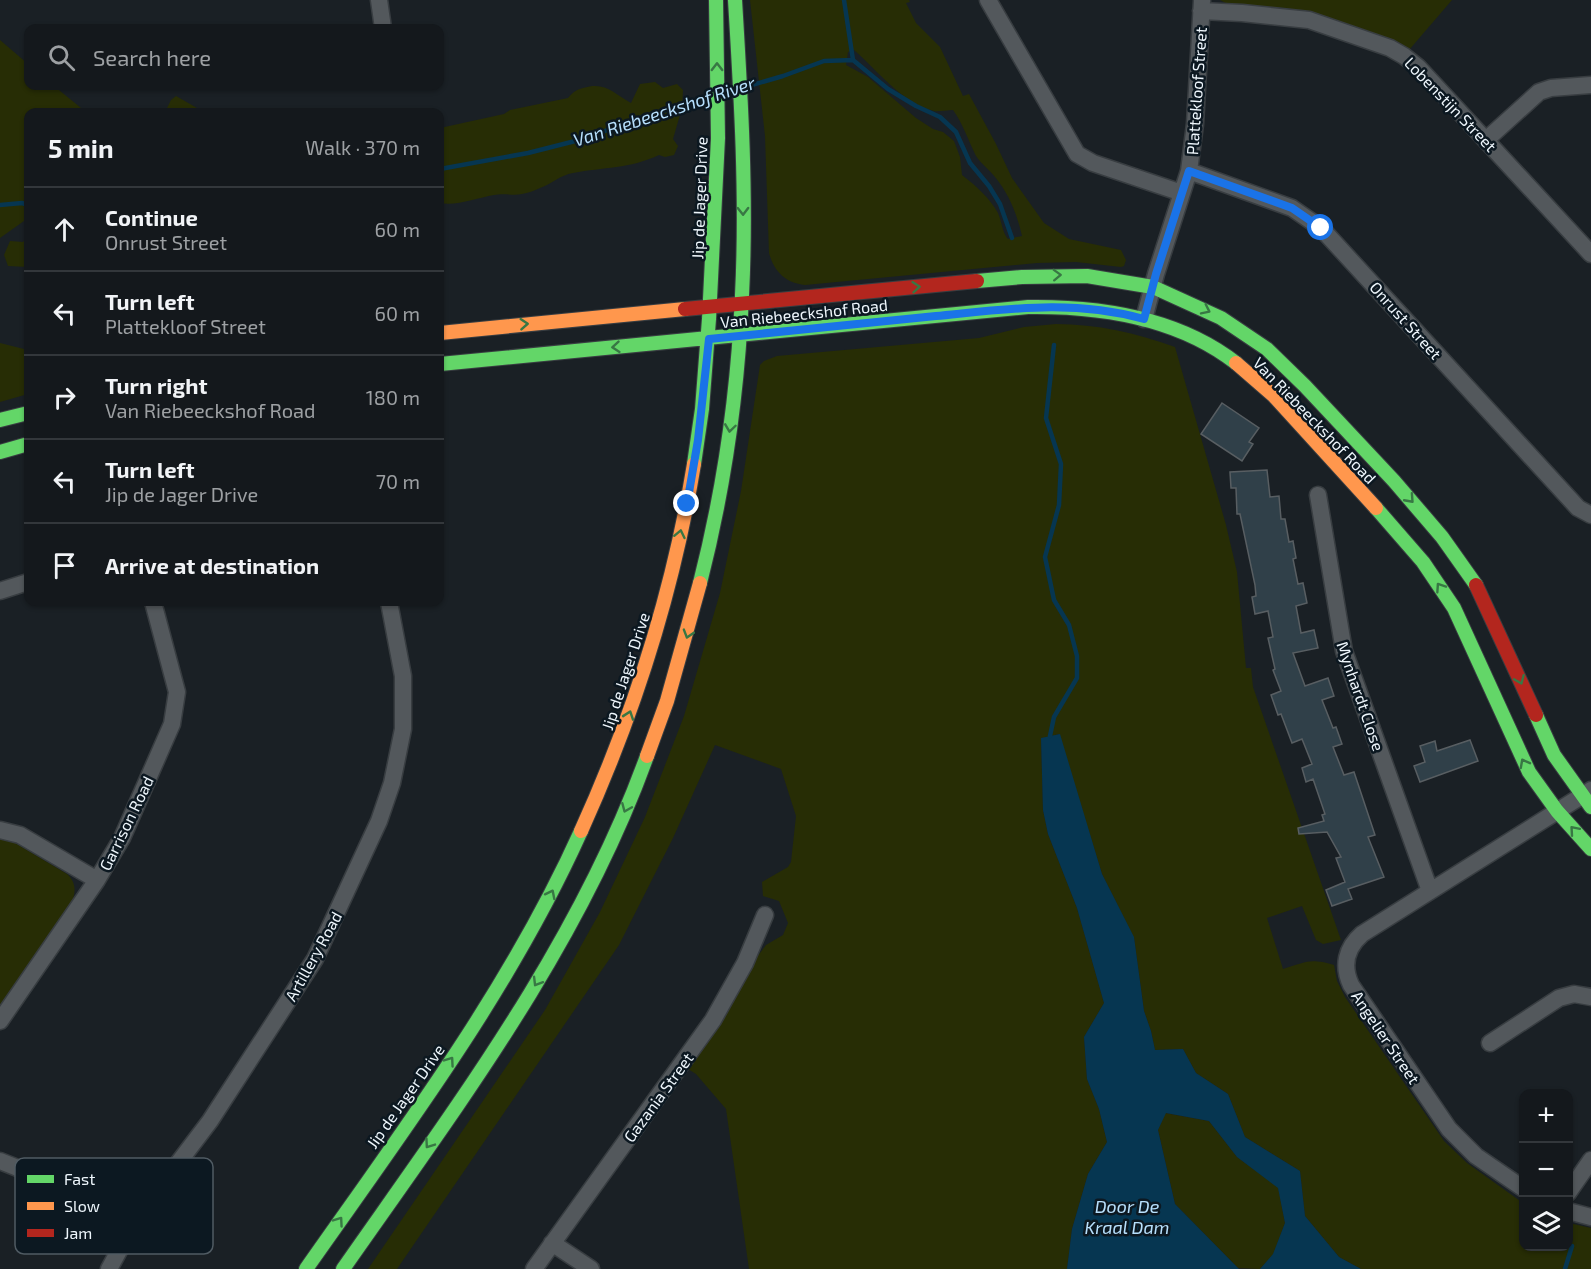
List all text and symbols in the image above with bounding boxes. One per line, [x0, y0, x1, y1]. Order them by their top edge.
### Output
search box [24, 24, 444, 90]
street label: Plattekloof Street [1182, 26, 1210, 156]
icon: search [45, 41, 78, 74]
text: Search here [93, 44, 211, 70]
street label: Lobenstijn Street [1400, 53, 1501, 156]
one-way arrow [711, 62, 723, 71]
water label: Van Riebeeckshof River [570, 71, 759, 151]
text: 5 min [48, 132, 114, 163]
text: Walk · 370 m [305, 135, 420, 159]
street label: Jip de Jager Drive [687, 136, 711, 260]
text: Continue [105, 204, 198, 230]
one-way arrow [737, 207, 749, 216]
icon: ahead [48, 213, 81, 246]
route start [1307, 214, 1333, 240]
text: 60 m [375, 217, 420, 241]
text: Onrust Street [105, 230, 227, 254]
one-way arrow [1052, 269, 1061, 282]
street label: Onrust Street [1366, 277, 1446, 363]
one-way arrow [911, 281, 920, 294]
text: Turn left [105, 288, 194, 314]
street label: Van Riebeeckshof Road [719, 295, 889, 331]
icon: left [48, 297, 81, 330]
text: 60 m [375, 301, 420, 325]
one-way arrow [1200, 303, 1211, 315]
text: Plattekloof Street [105, 314, 266, 338]
one-way arrow [520, 318, 529, 331]
one-way arrow [612, 340, 621, 353]
street label: Van Riebeeckshof Road [1250, 353, 1380, 487]
text: Turn right [105, 372, 207, 398]
icon: right [48, 381, 81, 414]
text: 180 m [366, 385, 420, 409]
text: Van Riebeeckshof Road [105, 398, 315, 422]
one-way arrow [724, 423, 736, 432]
text: Turn left [105, 456, 194, 482]
icon: left [48, 465, 81, 498]
text: 70 m [376, 469, 420, 493]
text: Jip de Jager Drive [105, 482, 258, 506]
route end [673, 490, 699, 516]
one-way arrow [1403, 492, 1414, 503]
one-way arrow [673, 530, 686, 540]
icon: arrive [48, 549, 81, 582]
text: Arrive at destination [105, 552, 319, 578]
one-way arrow [1436, 583, 1447, 594]
street label: Jip de Jager Drive [597, 610, 653, 732]
one-way arrow [683, 628, 695, 639]
street label: Mynhardt Close [1333, 639, 1389, 753]
one-way arrow [1513, 673, 1525, 684]
one-way arrow [622, 710, 634, 721]
one-way arrow [1520, 758, 1531, 769]
street label: Garrison Road [95, 773, 157, 873]
one-way arrow [621, 802, 633, 813]
one-way arrow [1570, 826, 1581, 837]
one-way arrow [544, 890, 555, 900]
street label: Artillery Road [281, 908, 345, 1004]
one-way arrow [533, 976, 545, 986]
street label: Angelier Street [1348, 987, 1424, 1087]
street label: Jip de Jager Drive [362, 1040, 448, 1152]
street label: Gazania Street [619, 1049, 697, 1145]
one-way arrow [443, 1056, 454, 1067]
map controls [1519, 1089, 1573, 1251]
button: + [1519, 1089, 1573, 1143]
one-way arrow [425, 1138, 436, 1149]
button: − [1519, 1143, 1573, 1197]
legend [15, 1158, 213, 1254]
text: Fast [64, 1169, 95, 1188]
water label: Door De Kraal Dam [1084, 1195, 1170, 1238]
text: Slow [64, 1196, 100, 1215]
button: layers [1519, 1197, 1573, 1251]
one-way arrow [332, 1217, 343, 1228]
text: Jam [64, 1223, 92, 1242]

